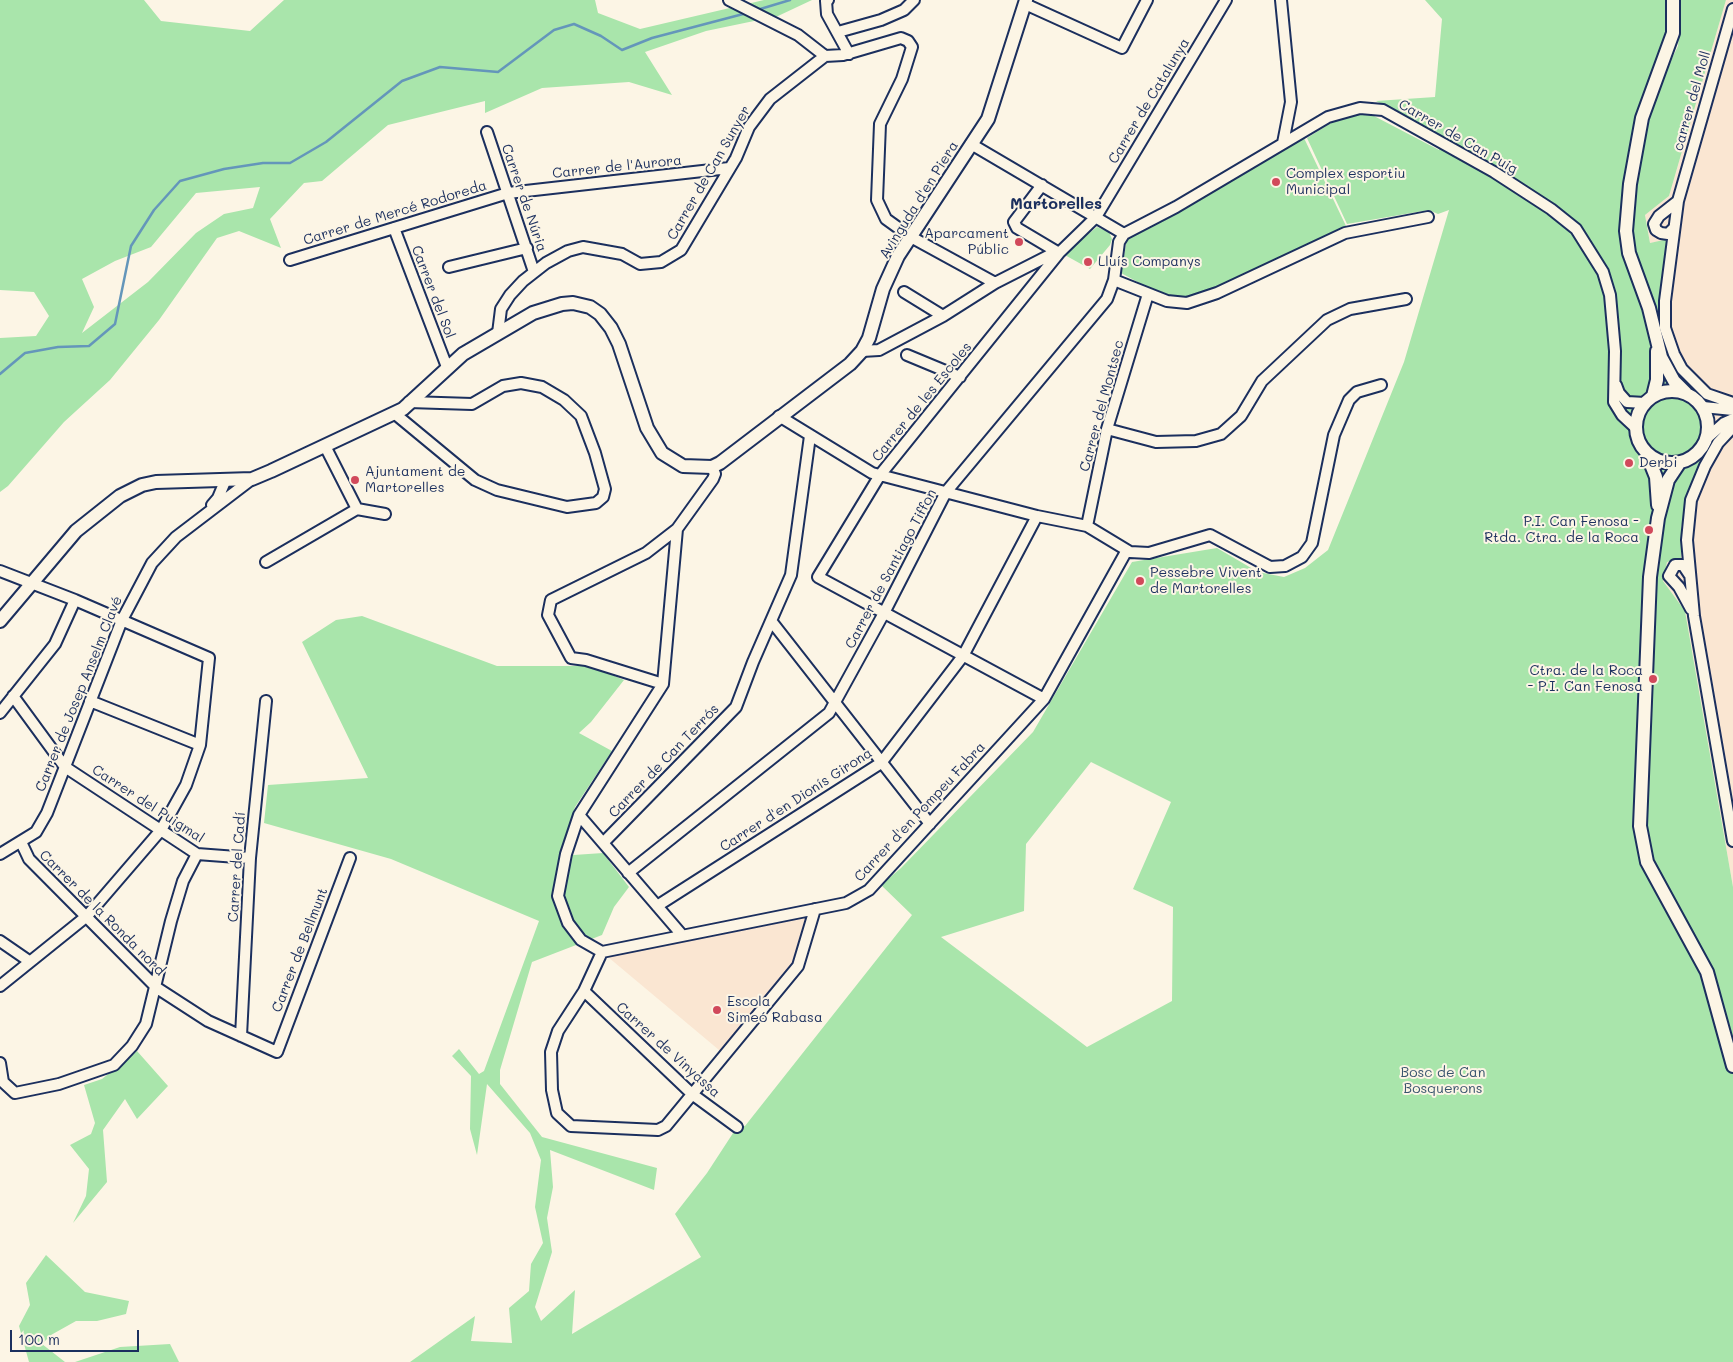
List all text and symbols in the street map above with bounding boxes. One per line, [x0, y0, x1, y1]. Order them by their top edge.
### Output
street label: Carrer de Catalunya [1105, 35, 1193, 167]
street label: carrer del Moll [1670, 49, 1714, 153]
street label: Carrer de Can Puig [1396, 96, 1520, 178]
street label: Carrer de Can Sunyer [664, 103, 754, 243]
street label: Avinguda d'en Piera [876, 138, 962, 262]
street label: Carrer de Núria [498, 142, 550, 254]
street label: Carrer de l'Aurora [551, 152, 683, 182]
place label: Complex esportiu Municipal [1286, 166, 1405, 198]
marker: Complex esportiu Municipal [1270, 176, 1282, 188]
street label: Carrer de Mercé Rodoreda [301, 177, 489, 249]
district label: Martorelles [1010, 194, 1102, 214]
place label: Aparcament Públic [924, 226, 1009, 258]
marker: Aparcament Públic [1013, 236, 1025, 248]
street label: Carrer del Sol [408, 243, 458, 341]
place label: Lluís Companys [1098, 254, 1201, 270]
marker: Lluís Companys [1082, 256, 1094, 268]
street label: Carrer del Montsec [1076, 338, 1128, 474]
street label: Carrer de les Escoles [869, 339, 975, 465]
place label: Derbi [1639, 455, 1678, 471]
marker: Derbi [1623, 457, 1635, 469]
place label: Ajuntament de Martorelles [365, 464, 465, 497]
marker: Ajuntament de Martorelles [349, 474, 361, 486]
street label: Carrer de Santiago Tiffon [842, 486, 940, 652]
place label: P.I. Can Fenosa - Rtda. Ctra. de la Roca [1484, 514, 1639, 546]
marker: P.I. Can Fenosa - Rtda. Ctra. de la Roca [1643, 524, 1655, 536]
place label: Pessebre Vivent de Martorelles [1150, 565, 1262, 598]
marker: Pessebre Vivent de Martorelles [1134, 575, 1146, 587]
street label: Carrer de Josep Anselm Clavé [32, 594, 126, 794]
place label: Ctra. de la Roca - P.I. Can Fenosa [1528, 663, 1643, 696]
marker: Ctra. de la Roca - P.I. Can Fenosa [1647, 673, 1659, 685]
street label: Carrer de Can Terrós [605, 701, 723, 821]
street label: Carrer d'en Pompeu Fabra [851, 739, 989, 885]
street label: Carrer d'en Dionís Girona [717, 745, 875, 855]
street label: Carrer del Puigmal [89, 761, 207, 847]
street label: Carrer del Cadí [225, 811, 249, 923]
street label: Carrer de la Ronda nord [36, 847, 168, 979]
street label: Carrer de Bellmunt [268, 885, 332, 1015]
place label: Escola Simeó Rabasa [727, 994, 823, 1026]
street label: Carrer de Vinyassa [612, 999, 724, 1101]
marker: Escola Simeó Rabasa [711, 1004, 723, 1016]
park label: Bosc de Can Bosquerons [1400, 1065, 1486, 1098]
scale bar [12, 1320, 141, 1352]
text: 100 m [18, 1329, 60, 1349]

